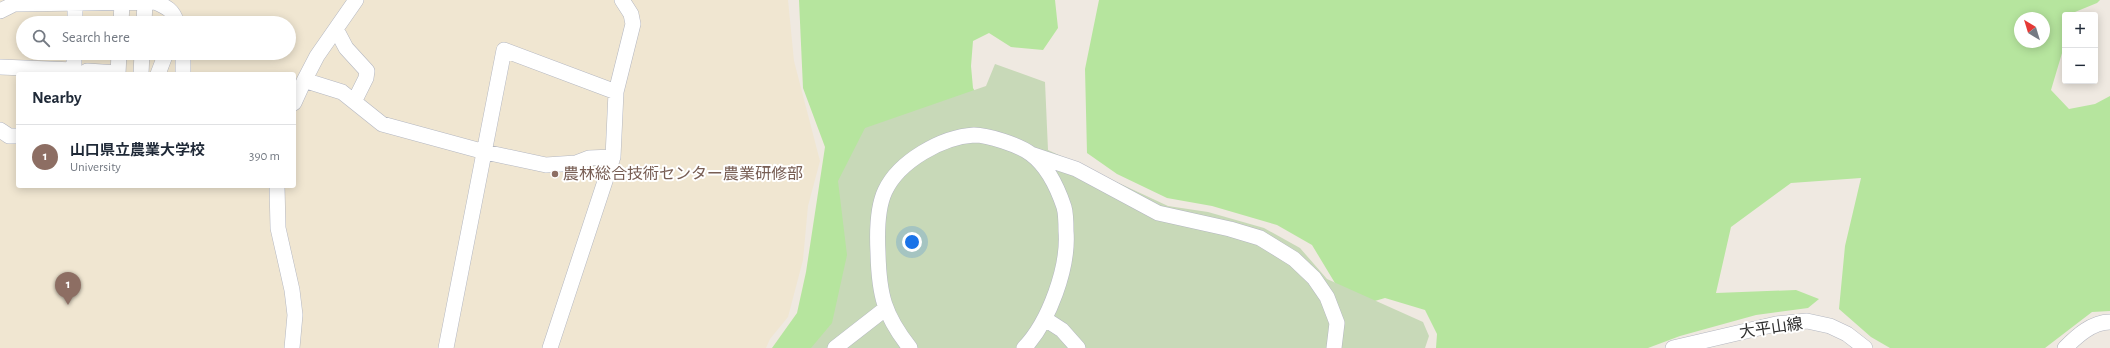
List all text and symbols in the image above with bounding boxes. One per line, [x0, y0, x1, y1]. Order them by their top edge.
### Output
north arrow [2014, 12, 2050, 48]
map controls [2062, 12, 2098, 84]
button: + [2062, 12, 2098, 48]
search box [16, 16, 296, 60]
icon: search [30, 27, 52, 49]
text: Search here [62, 30, 130, 45]
button: − [2062, 48, 2098, 84]
text: Nearby [32, 89, 82, 106]
text: 山口県立農業大学校 [70, 143, 205, 158]
text: 1 [43, 150, 47, 163]
text: 390 m [249, 150, 280, 163]
text: University [70, 161, 121, 174]
place label: 農林総合技術センター農業研修部 [563, 165, 803, 182]
marker: 農林総合技術センター農業研修部 [550, 169, 560, 179]
your location [902, 232, 922, 252]
pin: 1 [55, 272, 81, 305]
street label: 大平山線 [1738, 315, 1804, 340]

